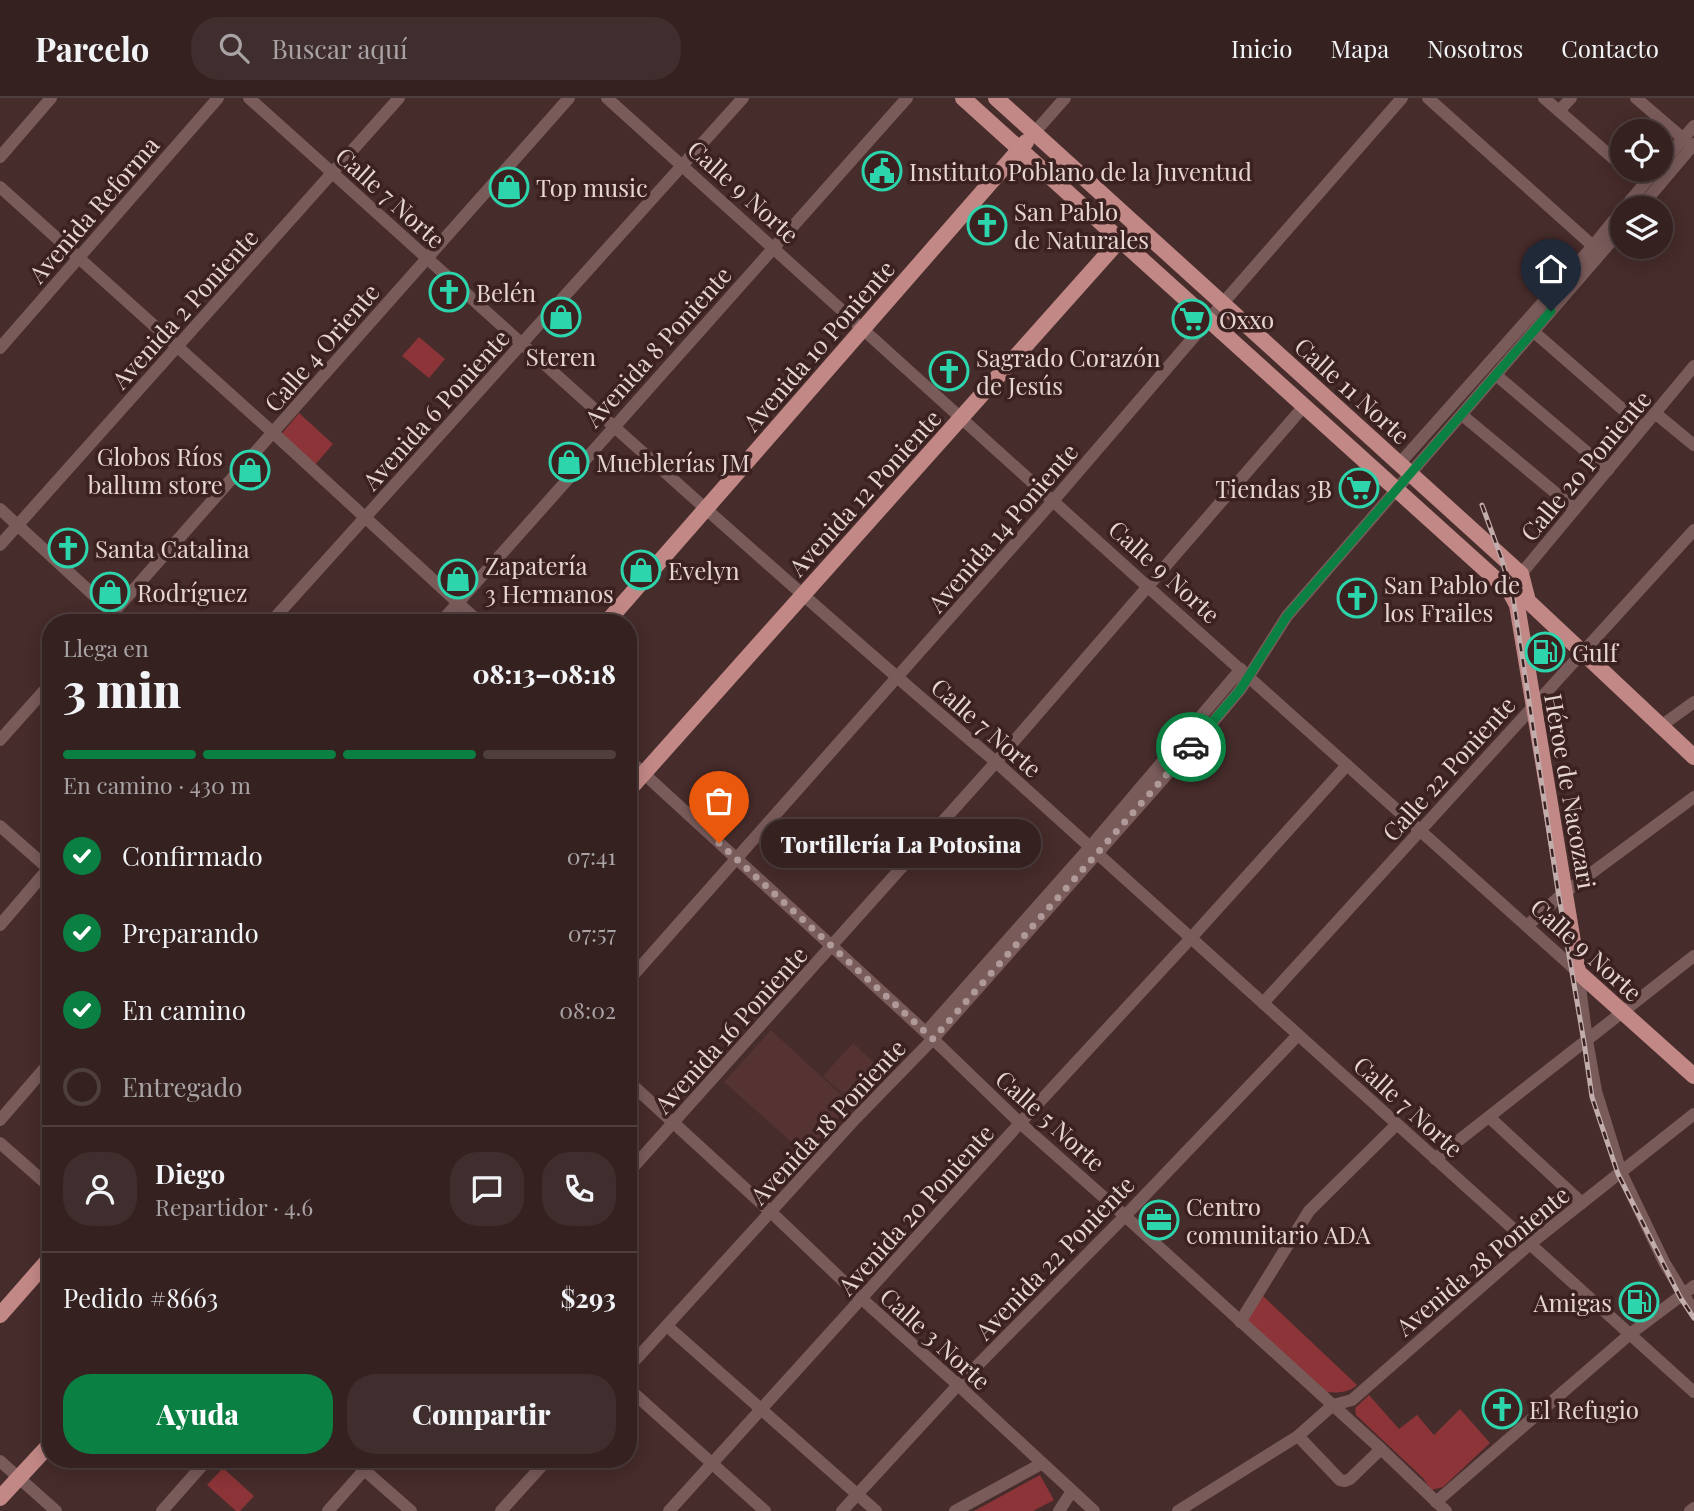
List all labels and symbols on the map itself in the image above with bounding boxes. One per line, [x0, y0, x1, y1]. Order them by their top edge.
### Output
street label: Avenida Reforma [20, 129, 165, 290]
street label: Calle 9 Norte [682, 133, 806, 249]
street label: Calle 7 Norte [330, 139, 452, 255]
public building icon: Instituto Poblano de la Juventud [861, 150, 903, 192]
place label: Instituto Poblano de la Juventud [909, 155, 1252, 187]
shop icon: Top music [488, 166, 530, 208]
place label: Top music [536, 171, 648, 203]
place label: San Pablo de Naturales [1014, 195, 1149, 255]
church icon: San Pablo de Naturales [966, 204, 1008, 246]
street label: Avenida 2 Poniente [103, 221, 264, 395]
pin [1521, 239, 1581, 311]
street label: Avenida 10 Poniente [734, 253, 901, 438]
street label: Avenida 8 Poniente [576, 259, 738, 434]
church icon: Belén [428, 271, 470, 313]
street label: Calle 4 Oriente [256, 276, 386, 418]
place label: Belén [476, 276, 536, 308]
shop icon: Steren [540, 296, 582, 338]
supermarket icon: Oxxo [1171, 298, 1213, 340]
place label: Oxxo [1219, 303, 1274, 335]
street label: Avenida 6 Poniente [354, 322, 516, 497]
street label: Calle 11 Norte [1288, 330, 1418, 450]
place label: Steren [526, 340, 596, 372]
place label: Sagrado Corazón de Jesús [976, 341, 1161, 401]
church icon: Sagrado Corazón de Jesús [928, 350, 970, 392]
street label: Calle 20 Poniente [1513, 383, 1657, 547]
street label: Avenida 12 Poniente [780, 402, 947, 583]
street label: Avenida 14 Poniente [919, 436, 1084, 619]
place label: Globos Ríos ballum store [88, 440, 223, 500]
shop icon: Mueblerías JM [548, 441, 590, 483]
place label: Mueblerías JM [596, 446, 750, 478]
shop icon: Globos Ríos ballum store [229, 449, 271, 491]
supermarket icon: Tiendas 3B [1338, 467, 1380, 509]
place label: Tiendas 3B [1215, 472, 1332, 504]
street label: Calle 9 Norte [1103, 513, 1227, 629]
church icon: Santa Catalina [47, 527, 89, 569]
place label: Santa Catalina [95, 532, 250, 564]
place label: Zapatería 3 Hermanos [485, 549, 614, 609]
shop icon: Evelyn [620, 549, 662, 591]
place label: Evelyn [668, 554, 740, 586]
shop icon: Zapatería 3 Hermanos [437, 558, 479, 600]
place label: San Pablo de los Frailes [1384, 568, 1520, 628]
shop icon: Rodríguez [89, 571, 131, 613]
place label: Rodríguez [137, 576, 248, 608]
church icon: San Pablo de los Frailes [1336, 577, 1378, 619]
fuel station icon: Gulf [1524, 631, 1566, 673]
place label: Gulf [1572, 636, 1620, 668]
street label: Calle 7 Norte [925, 670, 1049, 784]
street label: Calle 22 Poniente [1374, 689, 1522, 847]
street label: Héroe de Nacozari [1538, 691, 1604, 891]
courier [1156, 712, 1226, 782]
pin [689, 771, 749, 843]
callout: Tortillería La Potosina [761, 818, 1041, 868]
street label: Calle 9 Norte [1525, 891, 1649, 1007]
street label: Avenida 16 Poniente [646, 939, 814, 1120]
street label: Avenida 18 Poniente [741, 1032, 912, 1211]
street label: Calle 7 Norte [1348, 1048, 1470, 1164]
street label: Calle 5 Norte [990, 1062, 1112, 1178]
street label: Avenida 20 Poniente [829, 1117, 1000, 1302]
street label: Avenida 22 Poniente [967, 1168, 1141, 1347]
street label: Avenida 28 Poniente [1388, 1178, 1575, 1343]
place label: Centro comunitario ADA [1186, 1190, 1371, 1250]
office icon: Centro comunitario ADA [1138, 1199, 1180, 1241]
street label: Calle 3 Norte [874, 1280, 998, 1396]
fuel station icon: Amigas [1618, 1281, 1660, 1323]
place label: Amigas [1532, 1286, 1612, 1318]
church icon: El Refugio [1481, 1388, 1523, 1430]
place label: El Refugio [1529, 1393, 1639, 1425]

